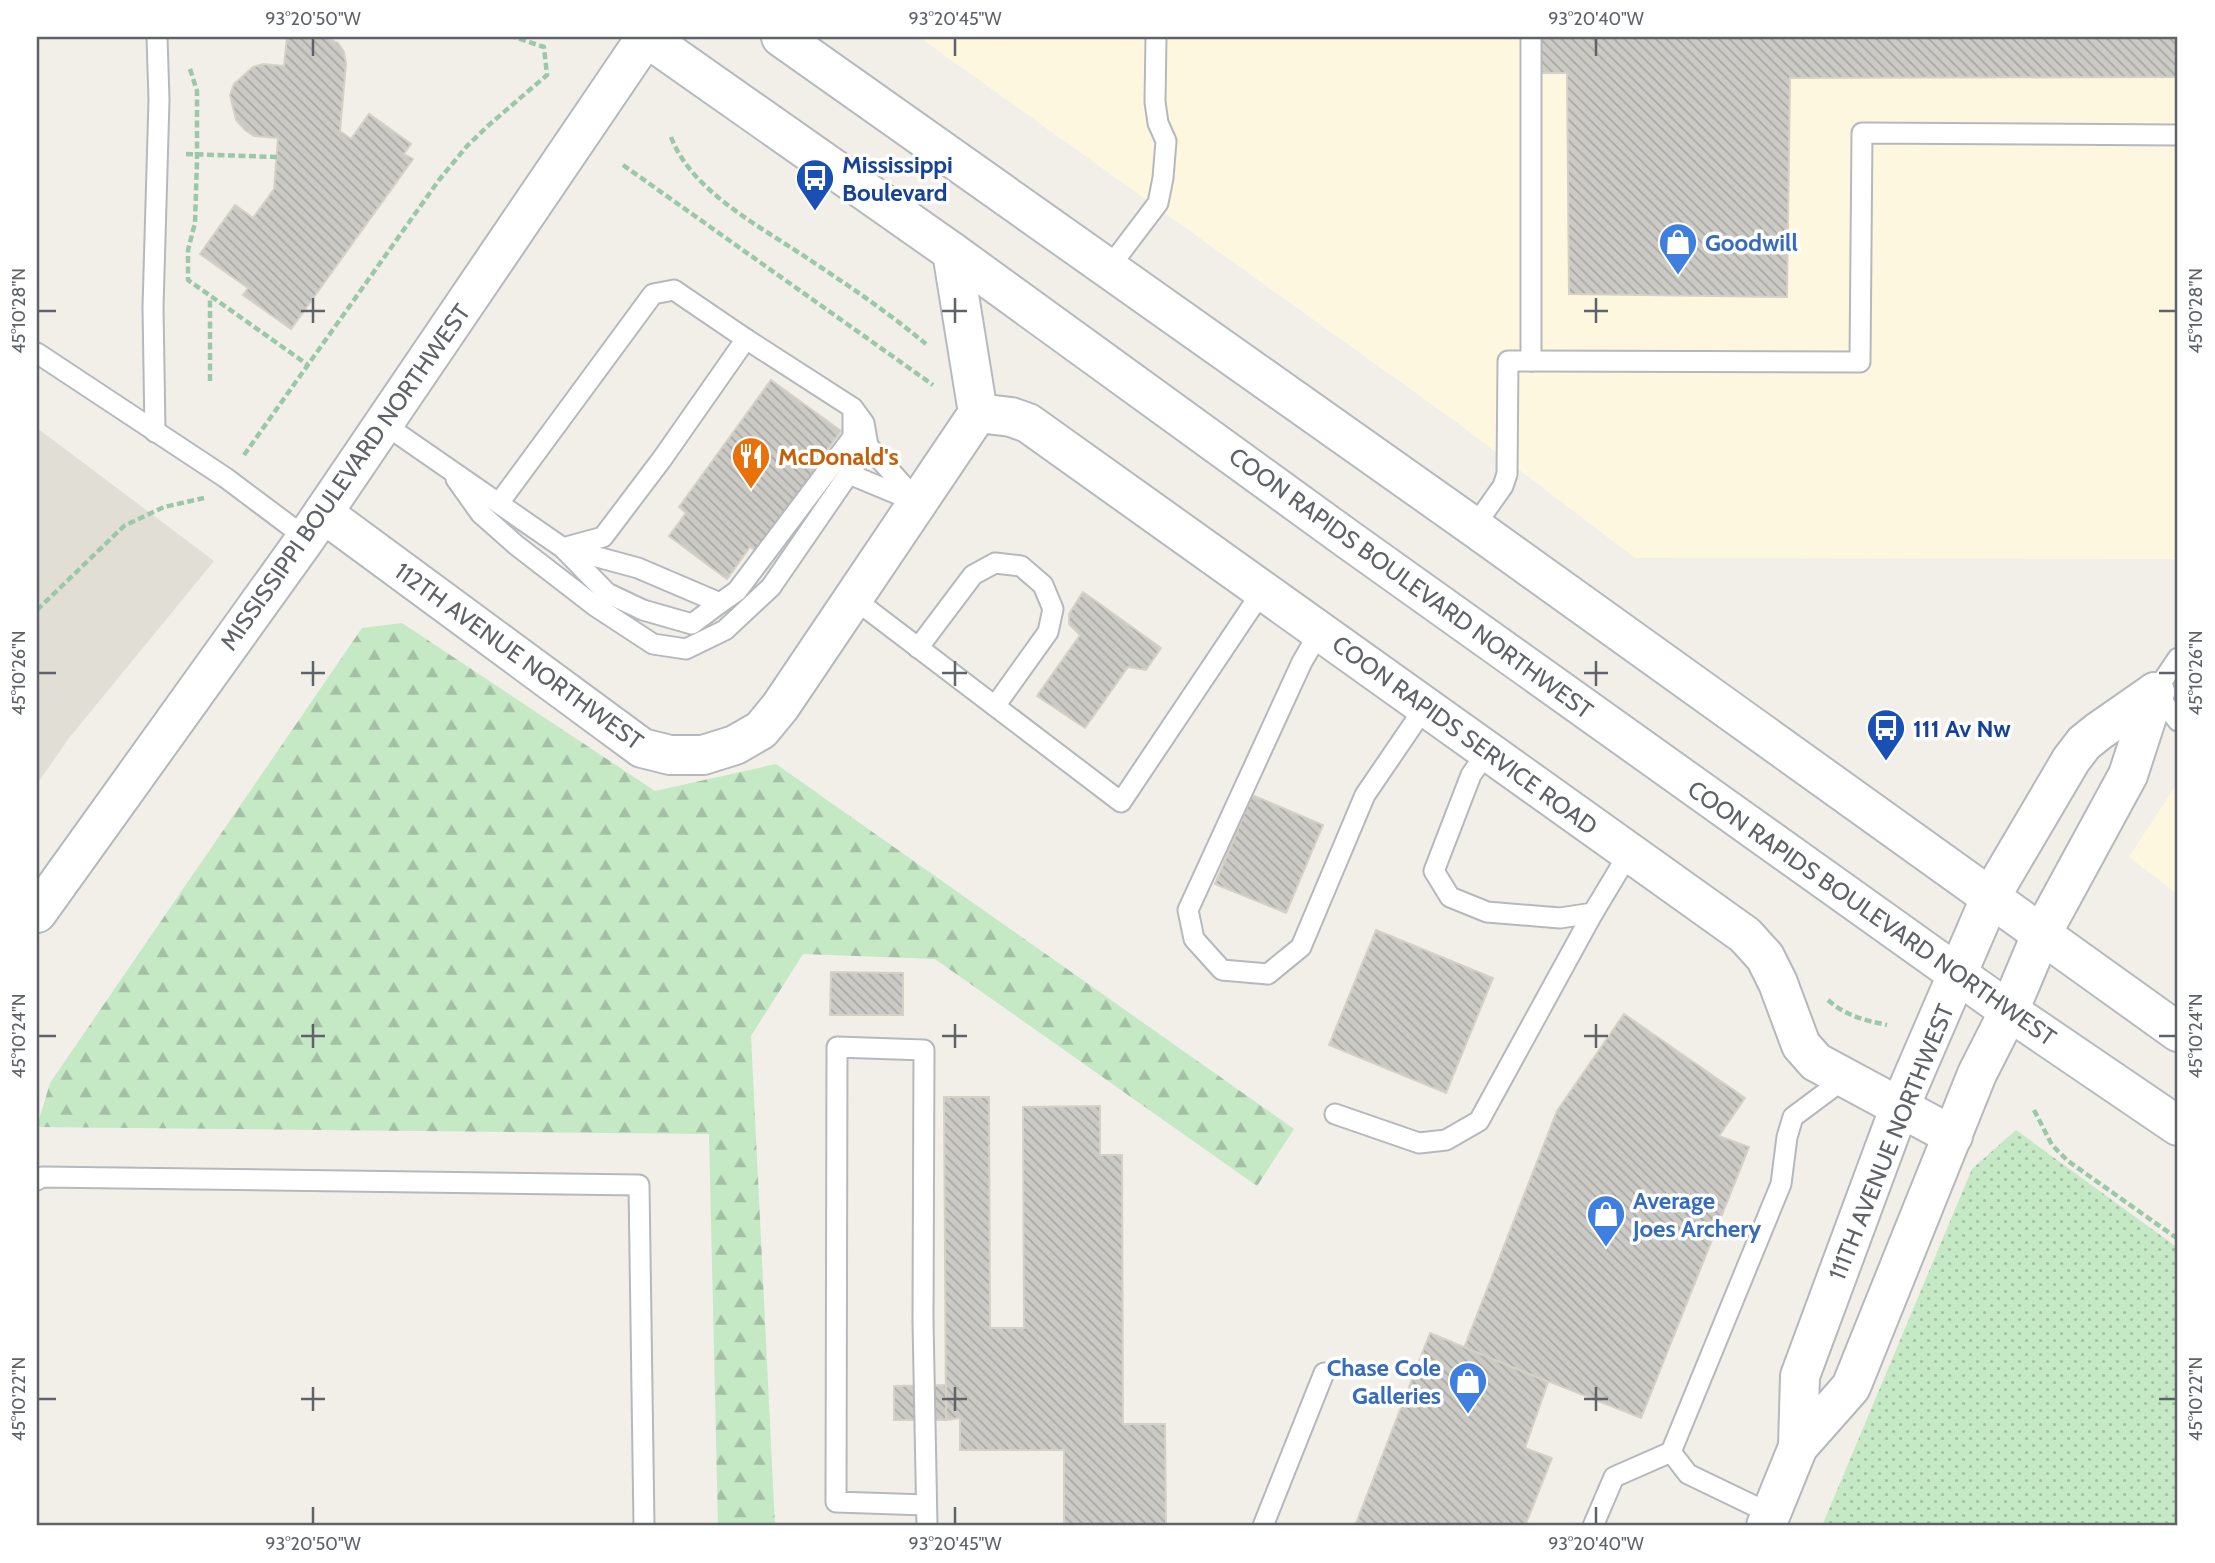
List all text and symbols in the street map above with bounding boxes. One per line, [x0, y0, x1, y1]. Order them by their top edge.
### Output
text: 93°20'50"W [265, 8, 361, 30]
text: 93°20'45"W [909, 8, 1001, 30]
text: 93°20'40"W [1548, 8, 1644, 30]
place label: Mississippi Boulevard [842, 150, 953, 207]
bus stop icon: Mississippi Boulevard [794, 157, 836, 212]
shop icon: Goodwill [1657, 221, 1699, 276]
place label: Goodwill [1705, 228, 1798, 257]
text: 45°10'28"N [8, 268, 30, 354]
text: 45°10'28"N [2185, 268, 2207, 354]
street label: MISSISSIPPI BOULEVARD NORTHWEST [214, 298, 476, 656]
restaurant icon: McDonald's [730, 435, 772, 490]
street label: COON RAPIDS BOULEVARD NORTHWEST [1223, 441, 1599, 725]
place label: McDonald's [778, 442, 899, 471]
street label: 112TH AVENUE NORTHWEST [389, 556, 649, 756]
street label: COON RAPIDS SERVICE ROAD [1327, 629, 1603, 841]
text: 45°10'26"N [8, 630, 30, 716]
text: 45°10'26"N [2185, 630, 2207, 716]
bus stop icon: 111 Av Nw [1865, 707, 1907, 762]
place label: 111 Av Nw [1913, 714, 2011, 743]
street label: COON RAPIDS BOULEVARD NORTHWEST [1682, 774, 2062, 1052]
text: 45°10'24"N [8, 994, 30, 1079]
text: 45°10'24"N [2185, 994, 2207, 1079]
street label: 111TH AVENUE NORTHWEST [1822, 1000, 1960, 1284]
place label: Average Joes Archery [1632, 1186, 1761, 1243]
shop icon: Average Joes Archery [1585, 1193, 1627, 1248]
place label: Chase Cole Galleries [1327, 1353, 1441, 1410]
text: 45°10'22"N [8, 1357, 30, 1441]
text: 45°10'22"N [2185, 1357, 2207, 1441]
shop icon: Chase Cole Galleries [1447, 1360, 1489, 1415]
text: 93°20'50"W [265, 1533, 361, 1555]
text: 93°20'45"W [909, 1533, 1001, 1555]
text: 93°20'40"W [1548, 1533, 1644, 1555]

